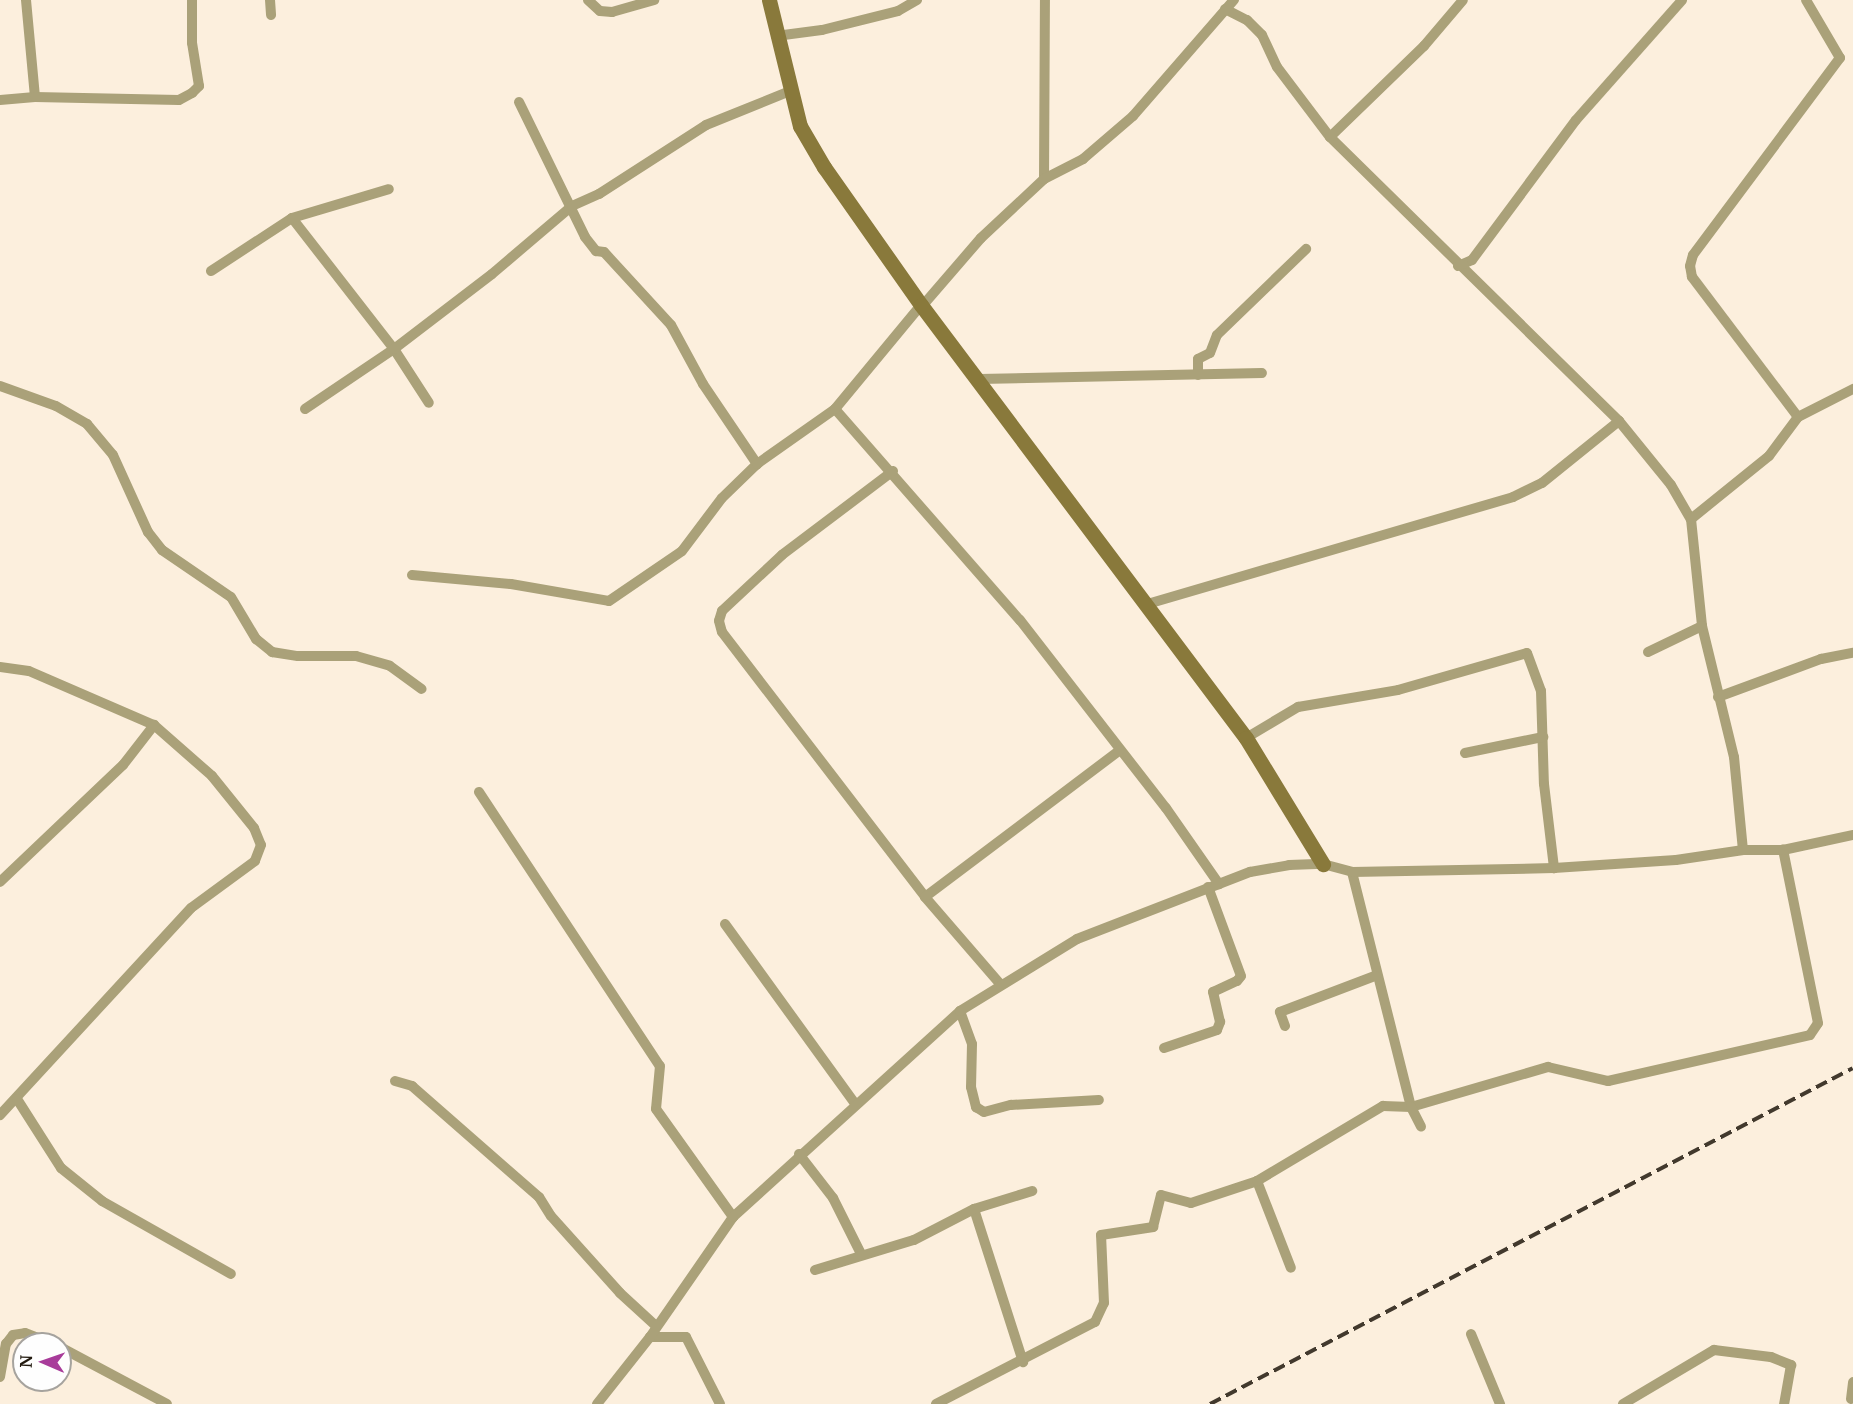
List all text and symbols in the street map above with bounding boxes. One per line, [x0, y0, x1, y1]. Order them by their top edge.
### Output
north arrow [12, 1332, 72, 1392]
text: N [16, 1355, 36, 1368]

